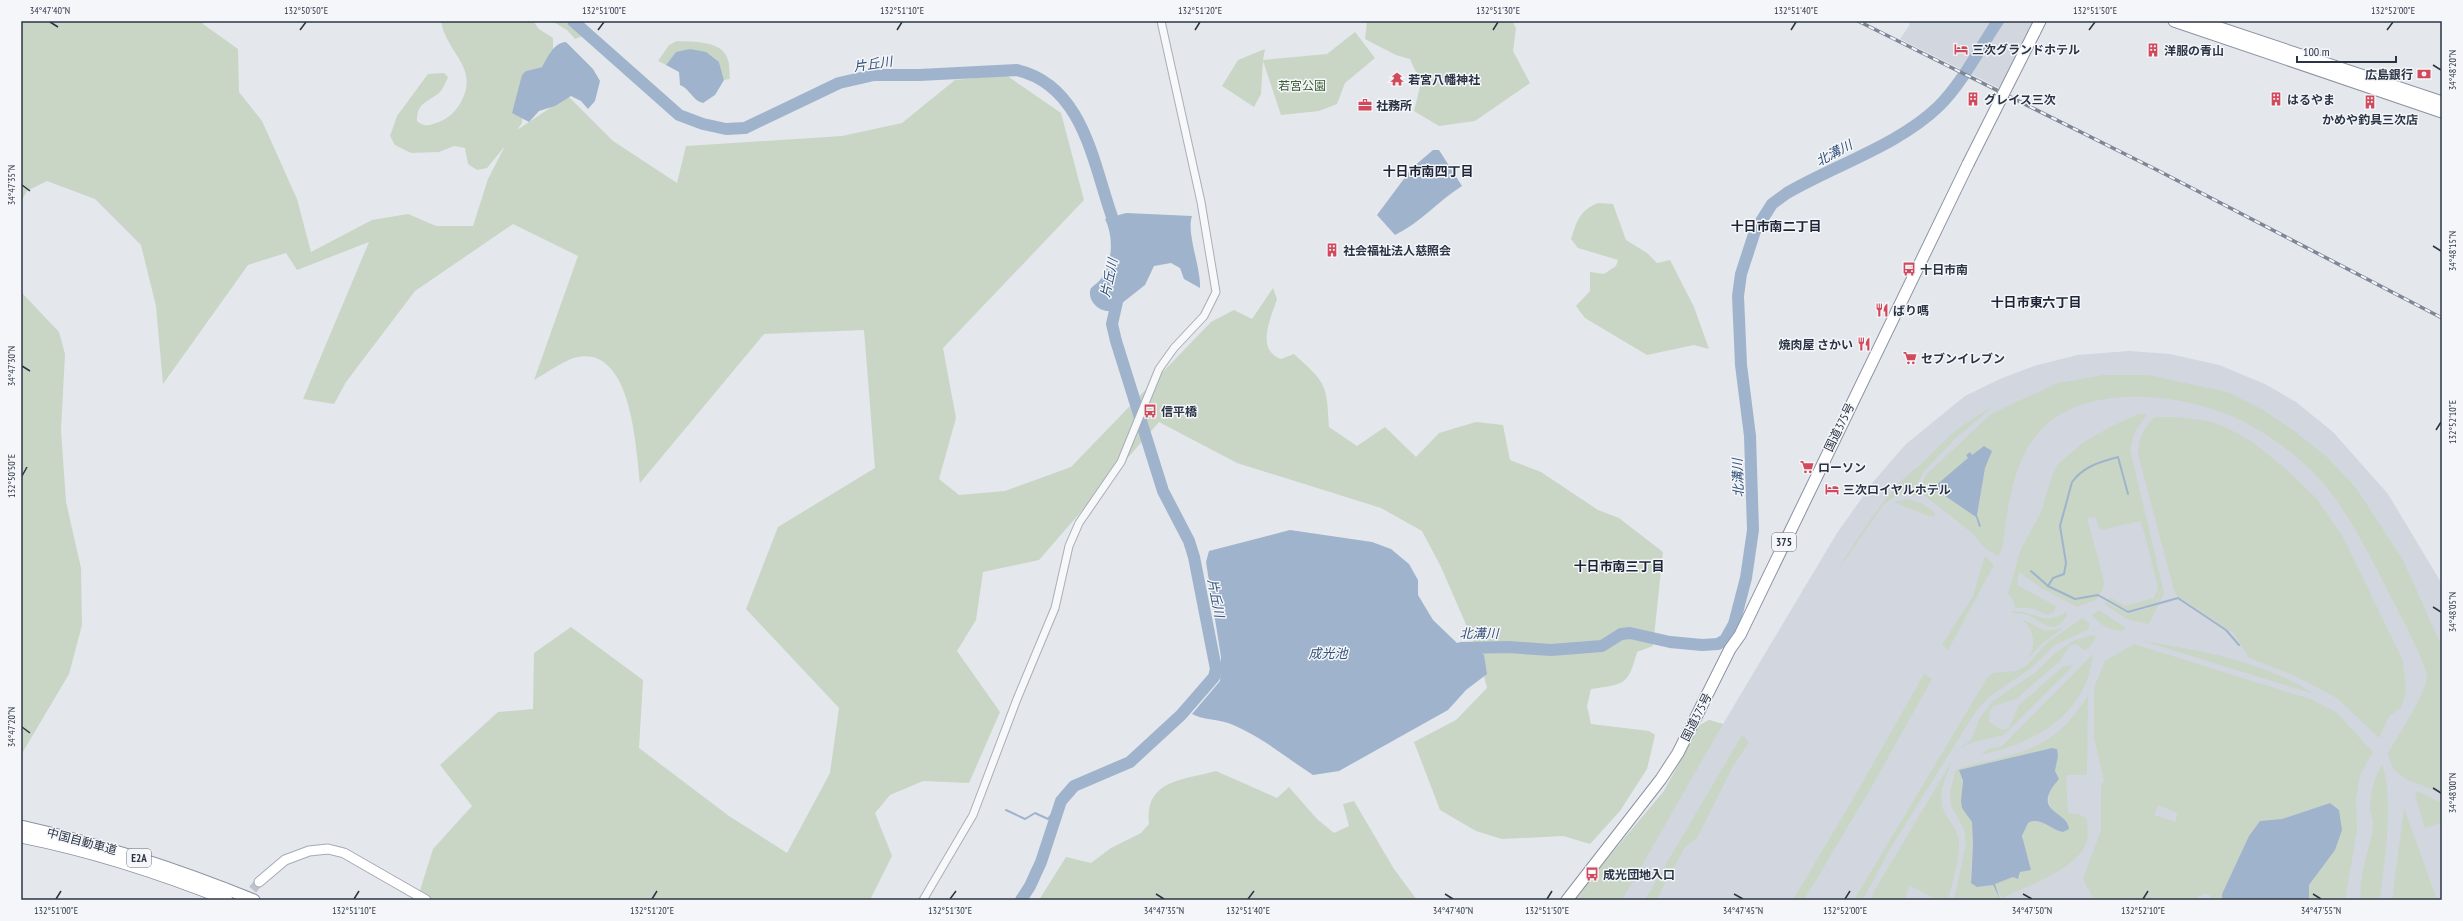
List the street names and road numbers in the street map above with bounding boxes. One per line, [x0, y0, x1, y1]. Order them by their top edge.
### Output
street label: 国道375号 [1821, 400, 1857, 454]
road number: 375 [1772, 533, 1796, 551]
street label: 国道375号 [1677, 690, 1715, 744]
street label: 中国自動車道 [45, 824, 119, 858]
road number: E2A [127, 849, 151, 867]

